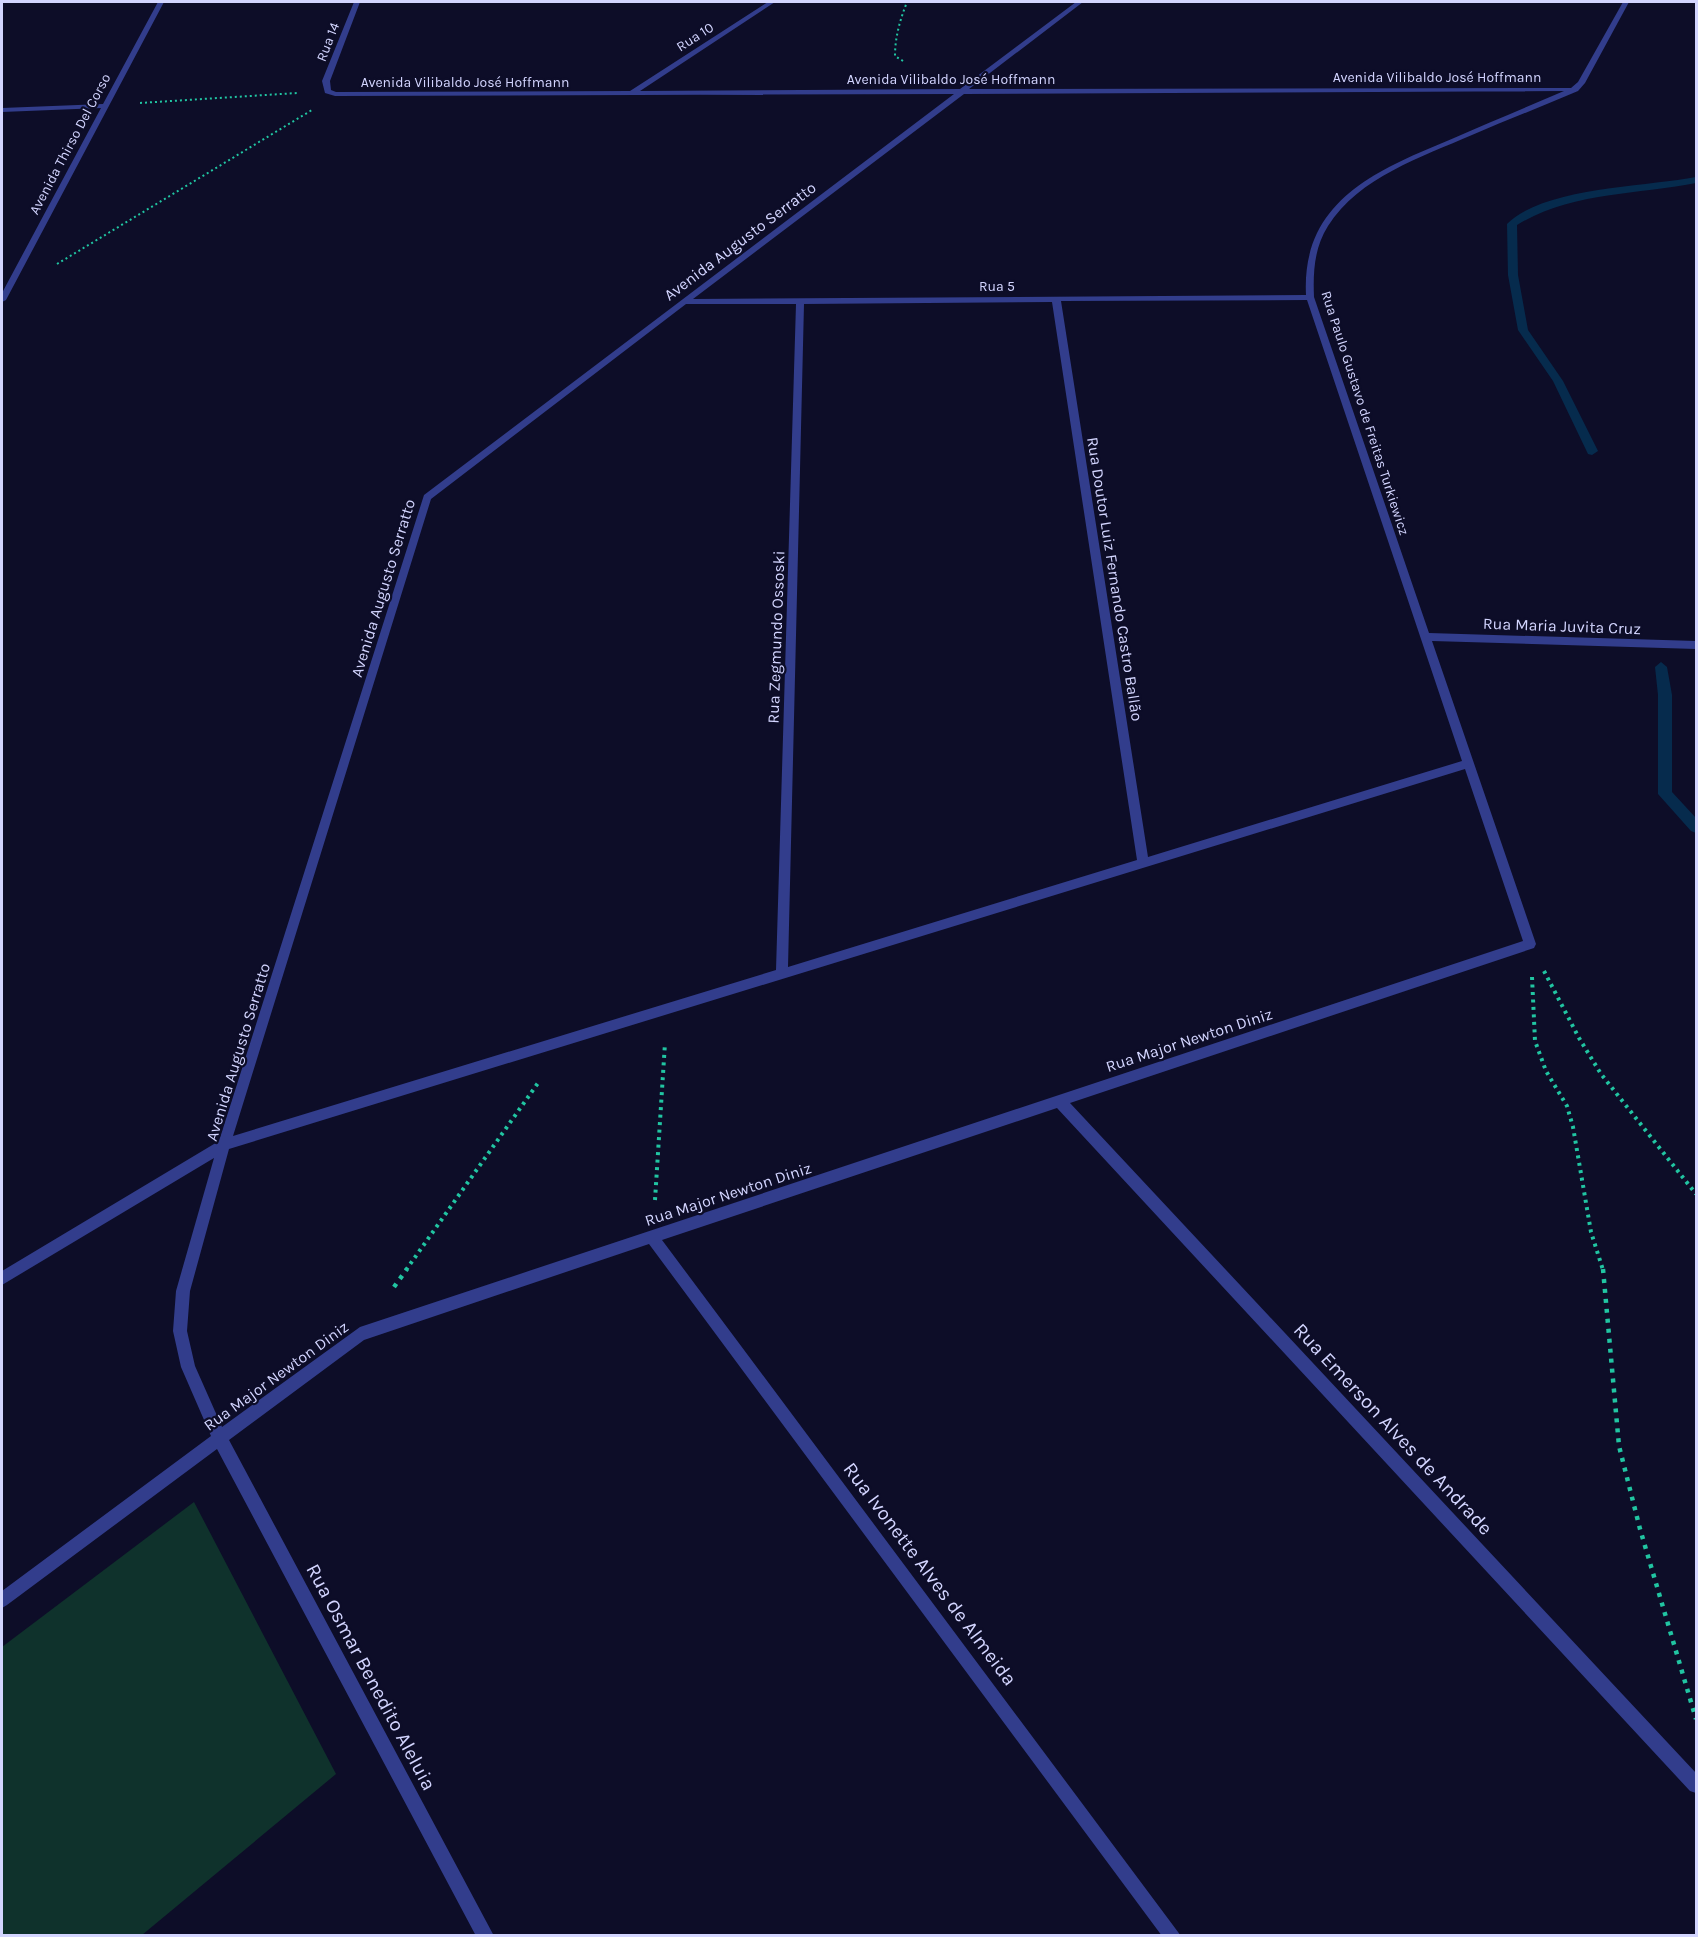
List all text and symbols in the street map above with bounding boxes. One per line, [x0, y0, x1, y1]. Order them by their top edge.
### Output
street label: Rua 10 [673, 19, 717, 55]
street label: Rua 14 [313, 20, 343, 64]
street label: Avenida Vilibaldo José Hoffmann [1333, 69, 1541, 86]
street label: Avenida Thirso Del Corso [26, 71, 114, 217]
street label: Avenida Vilibaldo José Hoffmann [847, 71, 1055, 88]
street label: Avenida Vilibaldo José Hoffmann [361, 74, 569, 91]
street label: Avenida Augusto Serratto [660, 178, 820, 304]
street label: Rua 5 [979, 278, 1015, 295]
street label: Rua Paulo Gustavo de Freitas Turkiewicz [1317, 289, 1413, 537]
street label: Rua Doutor Luiz Fernando Castro Ballão [1083, 436, 1147, 722]
street label: Avenida Augusto Serratto [347, 497, 419, 679]
street label: Rua Zegmundo Ossoski [763, 550, 789, 724]
street label: Rua Maria Juvita Cruz [1483, 614, 1641, 638]
street label: Avenida Augusto Serratto [202, 961, 274, 1143]
street label: Rua Major Newton Diniz [1103, 1004, 1275, 1076]
street label: Rua Major Newton Diniz [642, 1158, 814, 1230]
street label: Rua Major Newton Diniz [200, 1317, 352, 1435]
street label: Rua Emerson Alves de Andrade [1289, 1318, 1497, 1540]
street label: Rua Ivonette Alves de Almeida [839, 1458, 1021, 1690]
street label: Rua Osmar Benedito Aleluia [301, 1560, 441, 1794]

